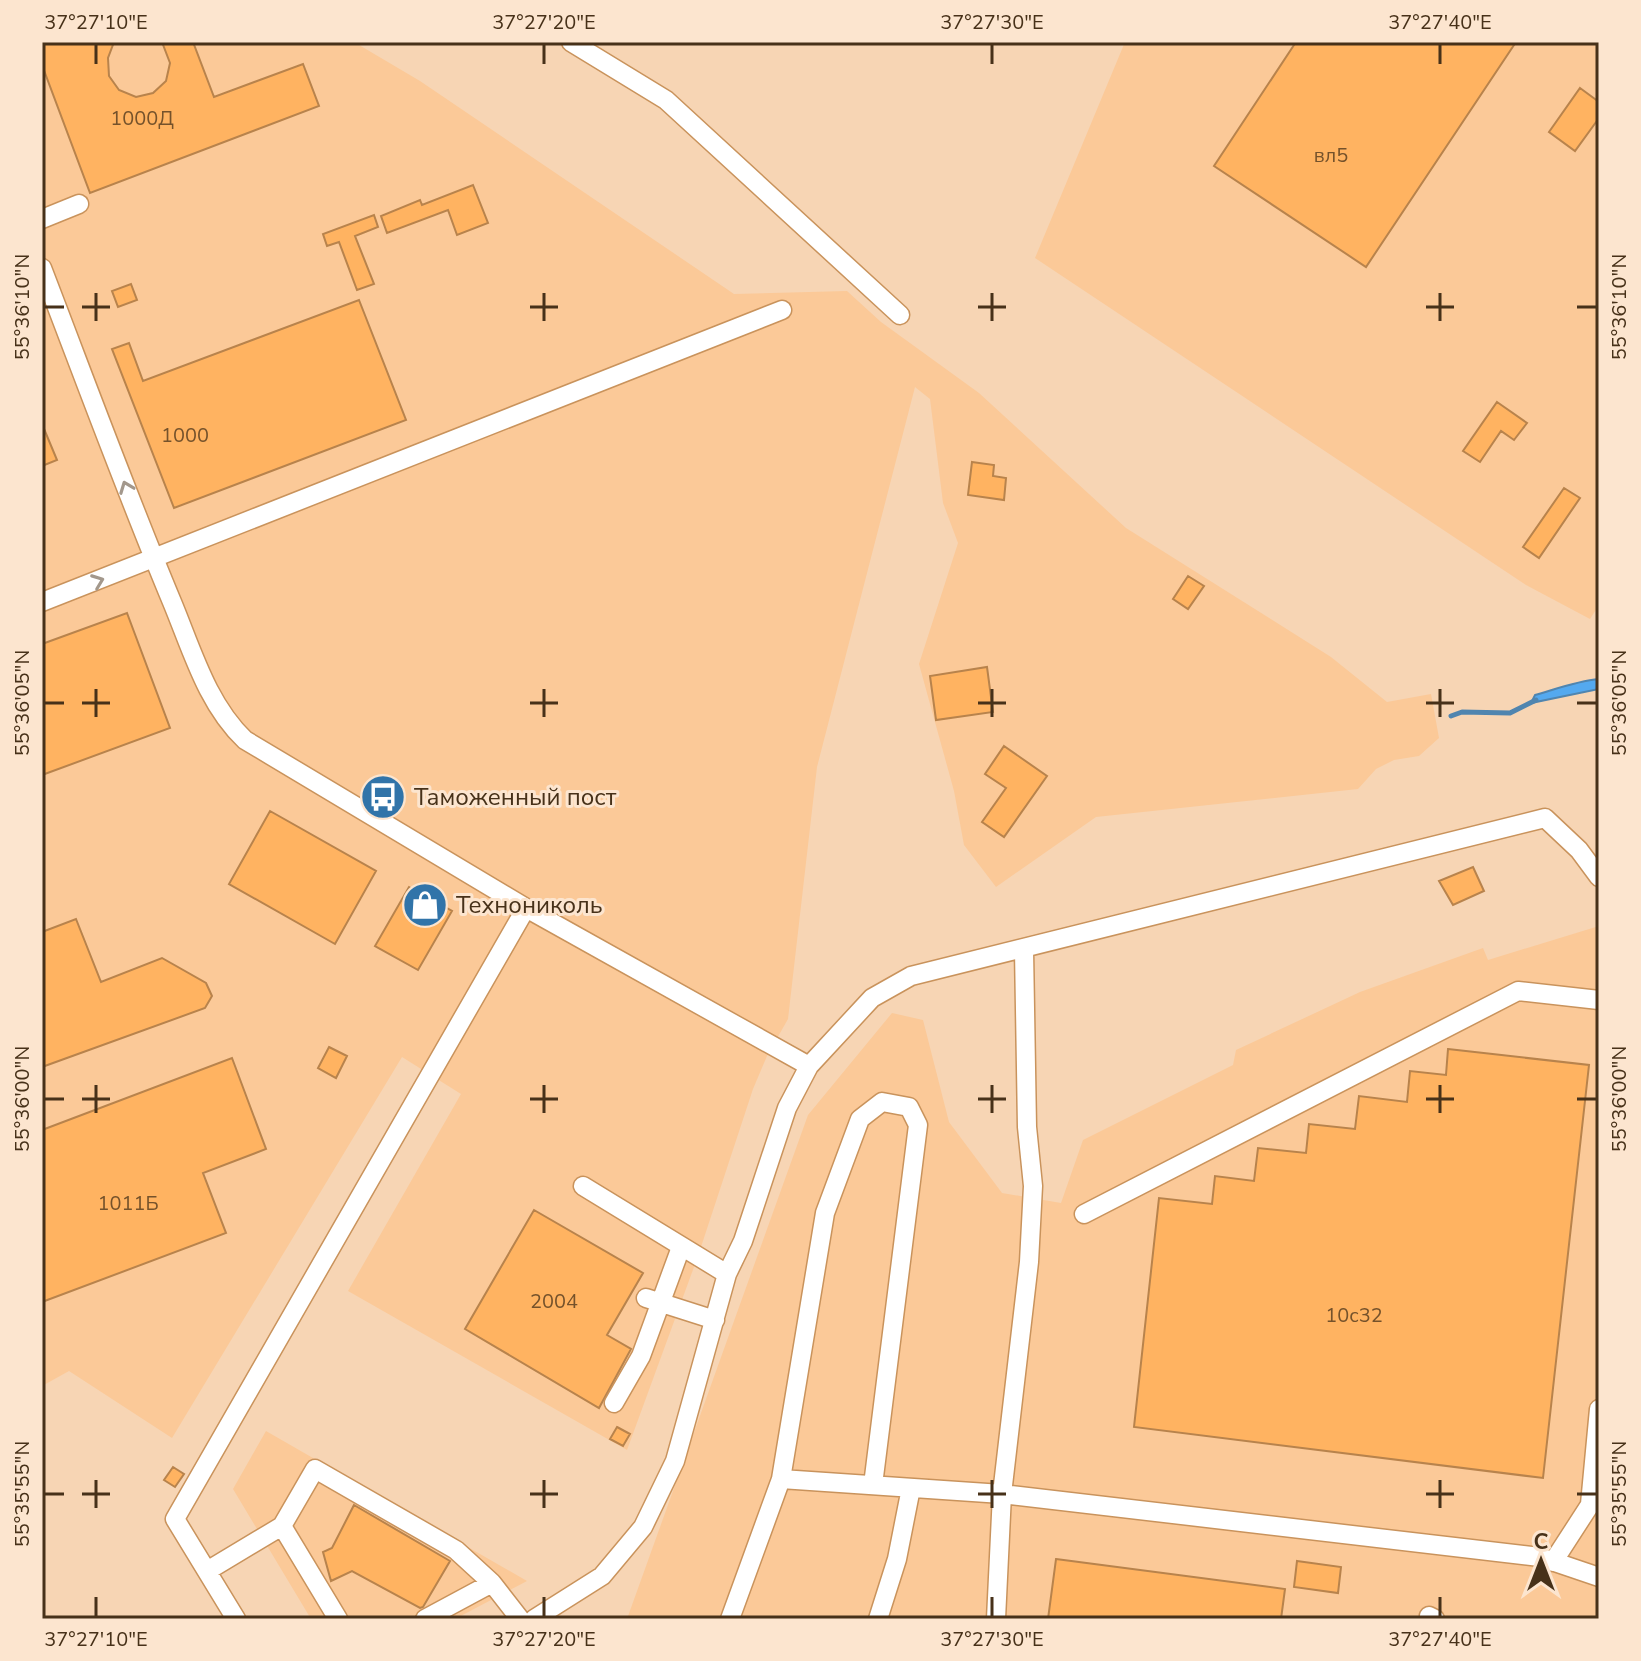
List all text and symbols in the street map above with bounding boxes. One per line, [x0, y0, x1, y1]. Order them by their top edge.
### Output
text: 37°27'10"E [44, 9, 148, 36]
text: 37°27'20"E [492, 9, 596, 36]
text: 37°27'30"E [940, 9, 1044, 36]
text: 37°27'40"E [1388, 9, 1492, 36]
house number: 1000Д [110, 105, 174, 132]
house number: вл5 [1314, 142, 1348, 169]
text: 55°36'10"N [9, 254, 36, 360]
text: 55°36'10"N [1606, 254, 1633, 360]
house number: 1000 [161, 422, 209, 449]
one-way arrow [119, 481, 136, 495]
one-way arrow [90, 574, 104, 591]
text: 55°36'05"N [9, 650, 36, 756]
text: 55°36'05"N [1606, 650, 1633, 756]
bus stop icon: Таможенный пост [359, 773, 407, 821]
place label: Таможенный пост [414, 781, 617, 813]
shop icon: Технониколь [401, 881, 449, 929]
place label: Технониколь [456, 889, 603, 921]
text: 55°36'00"N [9, 1046, 36, 1152]
text: 55°36'00"N [1606, 1046, 1633, 1152]
house number: 1011Б [97, 1190, 159, 1217]
house number: 2004 [530, 1288, 578, 1315]
house number: 10с32 [1325, 1302, 1383, 1329]
text: 55°35'55"N [9, 1441, 36, 1547]
text: 55°35'55"N [1606, 1441, 1633, 1547]
north arrow [1501, 1521, 1581, 1601]
text: С [1534, 1527, 1549, 1557]
text: 37°27'10"E [44, 1626, 148, 1653]
text: 37°27'20"E [492, 1626, 596, 1653]
text: 37°27'30"E [940, 1626, 1044, 1653]
text: 37°27'40"E [1388, 1626, 1492, 1653]

